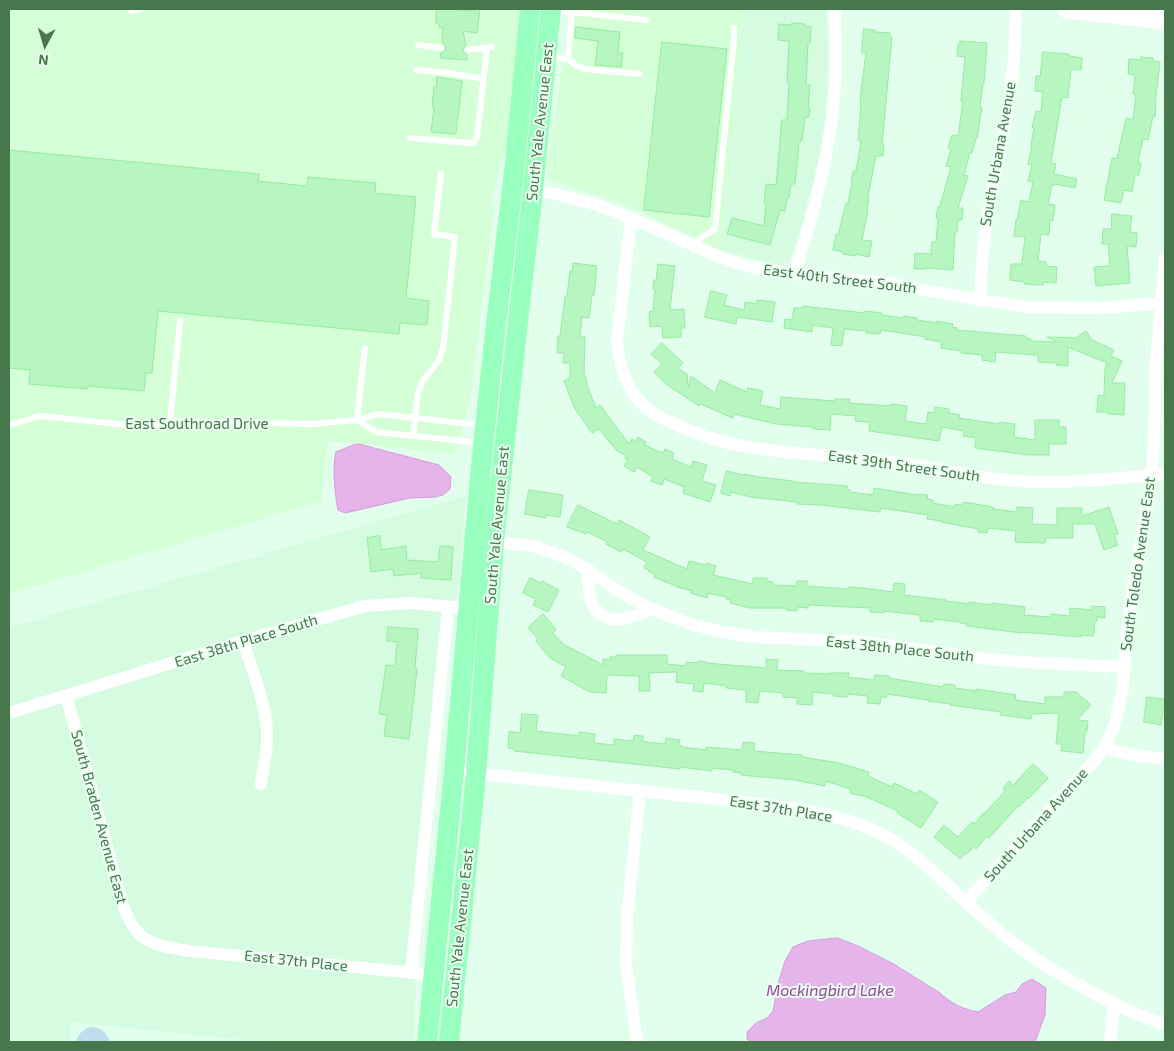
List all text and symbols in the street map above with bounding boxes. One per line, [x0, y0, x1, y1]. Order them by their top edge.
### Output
north arrow [20, 20, 70, 70]
street label: South Yale Avenue East [523, 42, 557, 202]
text: N [37, 51, 49, 69]
street label: South Urbana Avenue [976, 80, 1020, 228]
street label: East 40th Street South [762, 261, 918, 297]
street label: East Southroad Drive [125, 415, 269, 433]
street label: South Yale Avenue East [481, 445, 513, 605]
street label: East 39th Street South [827, 446, 981, 486]
street label: South Toledo Avenue East [1117, 476, 1159, 652]
street label: East 38th Place South [172, 611, 320, 671]
street label: East 38th Place South [825, 632, 975, 666]
street label: South Braden Avenue East [67, 728, 131, 906]
street label: South Urbana Avenue [980, 765, 1092, 885]
street label: East 37th Place [728, 792, 834, 826]
street label: South Yale Avenue East [443, 848, 477, 1008]
street label: East 37th Place [243, 947, 349, 975]
water label: Mockingbird Lake [766, 981, 894, 1001]

